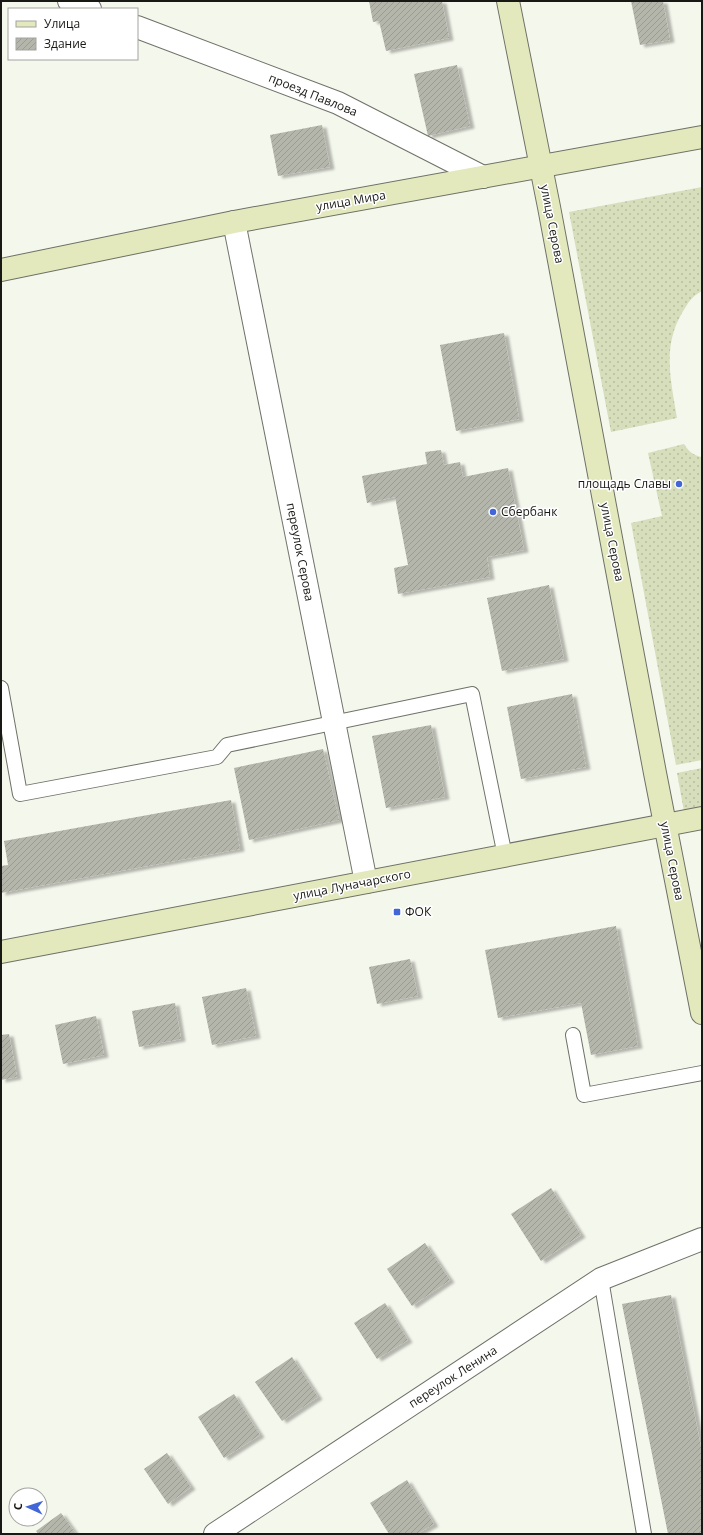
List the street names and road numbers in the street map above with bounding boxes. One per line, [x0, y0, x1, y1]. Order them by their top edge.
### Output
street label: проезд Павлова [266, 69, 360, 120]
street label: улица Серова [536, 183, 568, 265]
street label: улица Мира [315, 186, 387, 215]
street label: переулок Серова [283, 501, 318, 603]
street label: улица Серова [596, 501, 628, 583]
street label: улица Серова [656, 820, 688, 902]
street label: улица Луначарского [292, 865, 412, 904]
street label: переулок Ленина [405, 1342, 500, 1412]

